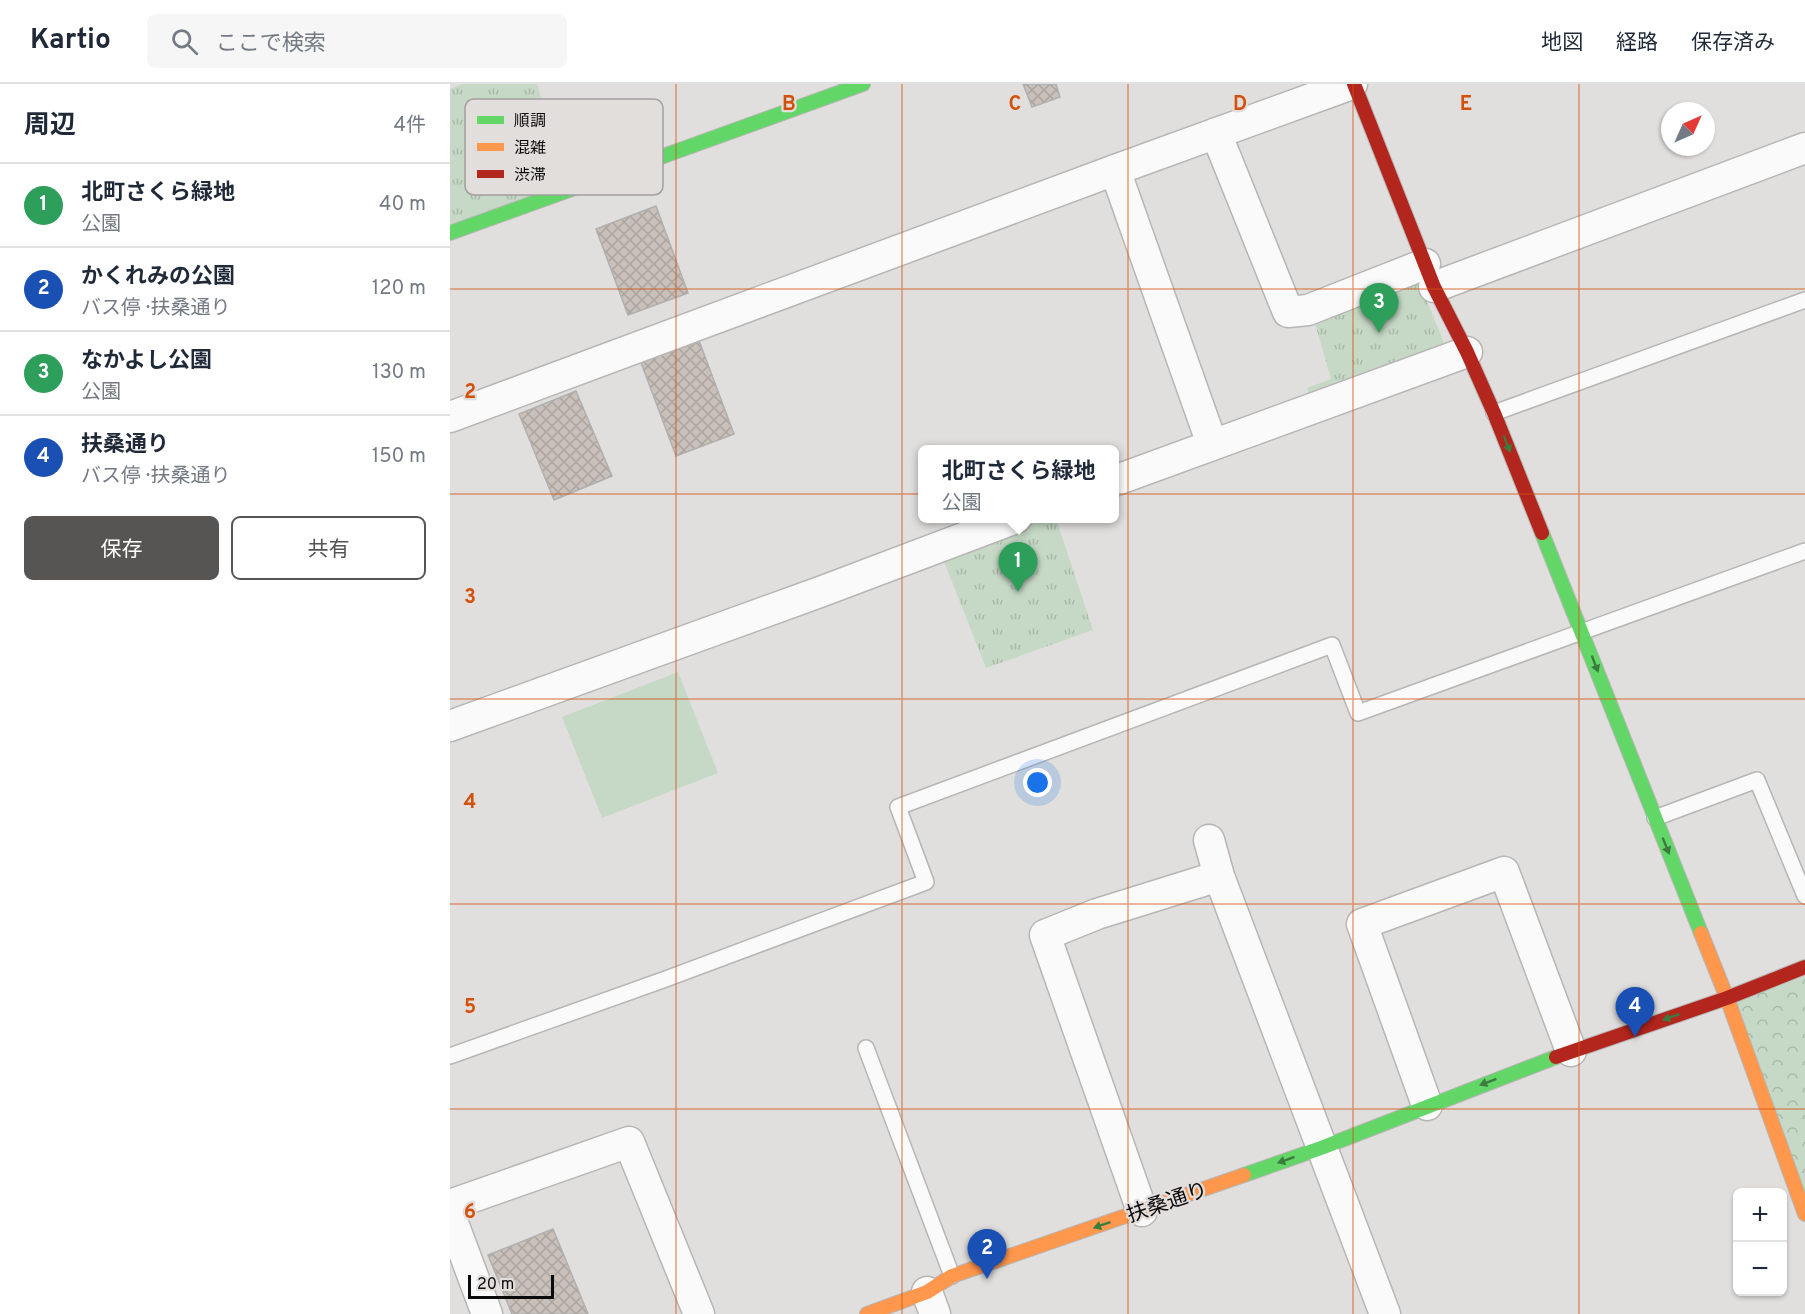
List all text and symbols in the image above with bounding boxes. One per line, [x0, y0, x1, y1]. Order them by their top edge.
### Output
search box [147, 14, 567, 68]
text: Kartio [30, 23, 111, 59]
icon: search [168, 25, 201, 58]
text: 地図 [1541, 30, 1583, 57]
text: 経路 [1616, 30, 1658, 57]
text: 保存済み [1691, 30, 1775, 57]
text: ここで検索 [216, 31, 326, 58]
text: B [782, 92, 796, 118]
text: C [1009, 92, 1021, 118]
text: D [1233, 92, 1247, 118]
text: E [1460, 92, 1472, 118]
legend [465, 99, 663, 195]
north arrow [1661, 102, 1715, 156]
text: 周辺 [24, 110, 76, 143]
text: 順調 [514, 112, 546, 132]
text: 4件 [394, 113, 426, 139]
text: 混雑 [514, 139, 546, 159]
text: 渋滞 [514, 166, 546, 186]
text: 北町さくら緑地 [81, 180, 235, 207]
text: 1 [40, 192, 48, 218]
text: 40 m [379, 192, 426, 218]
text: 公園 [81, 212, 121, 238]
text: かくれみの公園 [81, 264, 235, 291]
text: 2 [37, 276, 50, 302]
text: 120 m [372, 276, 426, 302]
pin: 3 [1360, 284, 1398, 333]
text: バス停 · 扶桑通り [81, 296, 230, 322]
text: なかよし公園 [81, 348, 212, 375]
text: 3 [38, 360, 50, 386]
text: 130 m [372, 360, 426, 386]
text: 公園 [81, 380, 121, 406]
text: 2 [464, 380, 476, 406]
text: 扶桑通り [81, 432, 169, 459]
one-way arrow [1503, 435, 1512, 453]
text: 4 [37, 444, 50, 470]
text: 150 m [372, 444, 426, 470]
popup [918, 445, 1119, 523]
text: 北町さくら緑地 [941, 459, 1096, 486]
text: バス停 · 扶桑通り [81, 464, 230, 490]
text: 公園 [941, 491, 981, 517]
button: 保存 [24, 516, 219, 580]
button: 共有 [231, 516, 426, 580]
pin: 1 [998, 542, 1038, 592]
text: 3 [464, 585, 476, 611]
one-way arrow [1591, 655, 1600, 673]
your location [1023, 768, 1052, 797]
text: 4 [464, 790, 476, 816]
one-way arrow [1661, 837, 1671, 855]
pin: 4 [1616, 988, 1654, 1037]
text: 5 [464, 995, 476, 1021]
one-way arrow [1662, 1012, 1680, 1022]
one-way arrow [1479, 1078, 1497, 1088]
one-way arrow [1277, 1155, 1295, 1165]
street label: 扶桑通り [1123, 1177, 1212, 1230]
map controls [1733, 1188, 1787, 1296]
button: + [1733, 1188, 1787, 1242]
text: 6 [464, 1200, 476, 1226]
one-way arrow [1093, 1220, 1111, 1230]
pin: 2 [968, 1230, 1006, 1279]
button: − [1733, 1242, 1787, 1296]
scale bar [468, 1272, 554, 1300]
text: 20 m [477, 1275, 514, 1295]

